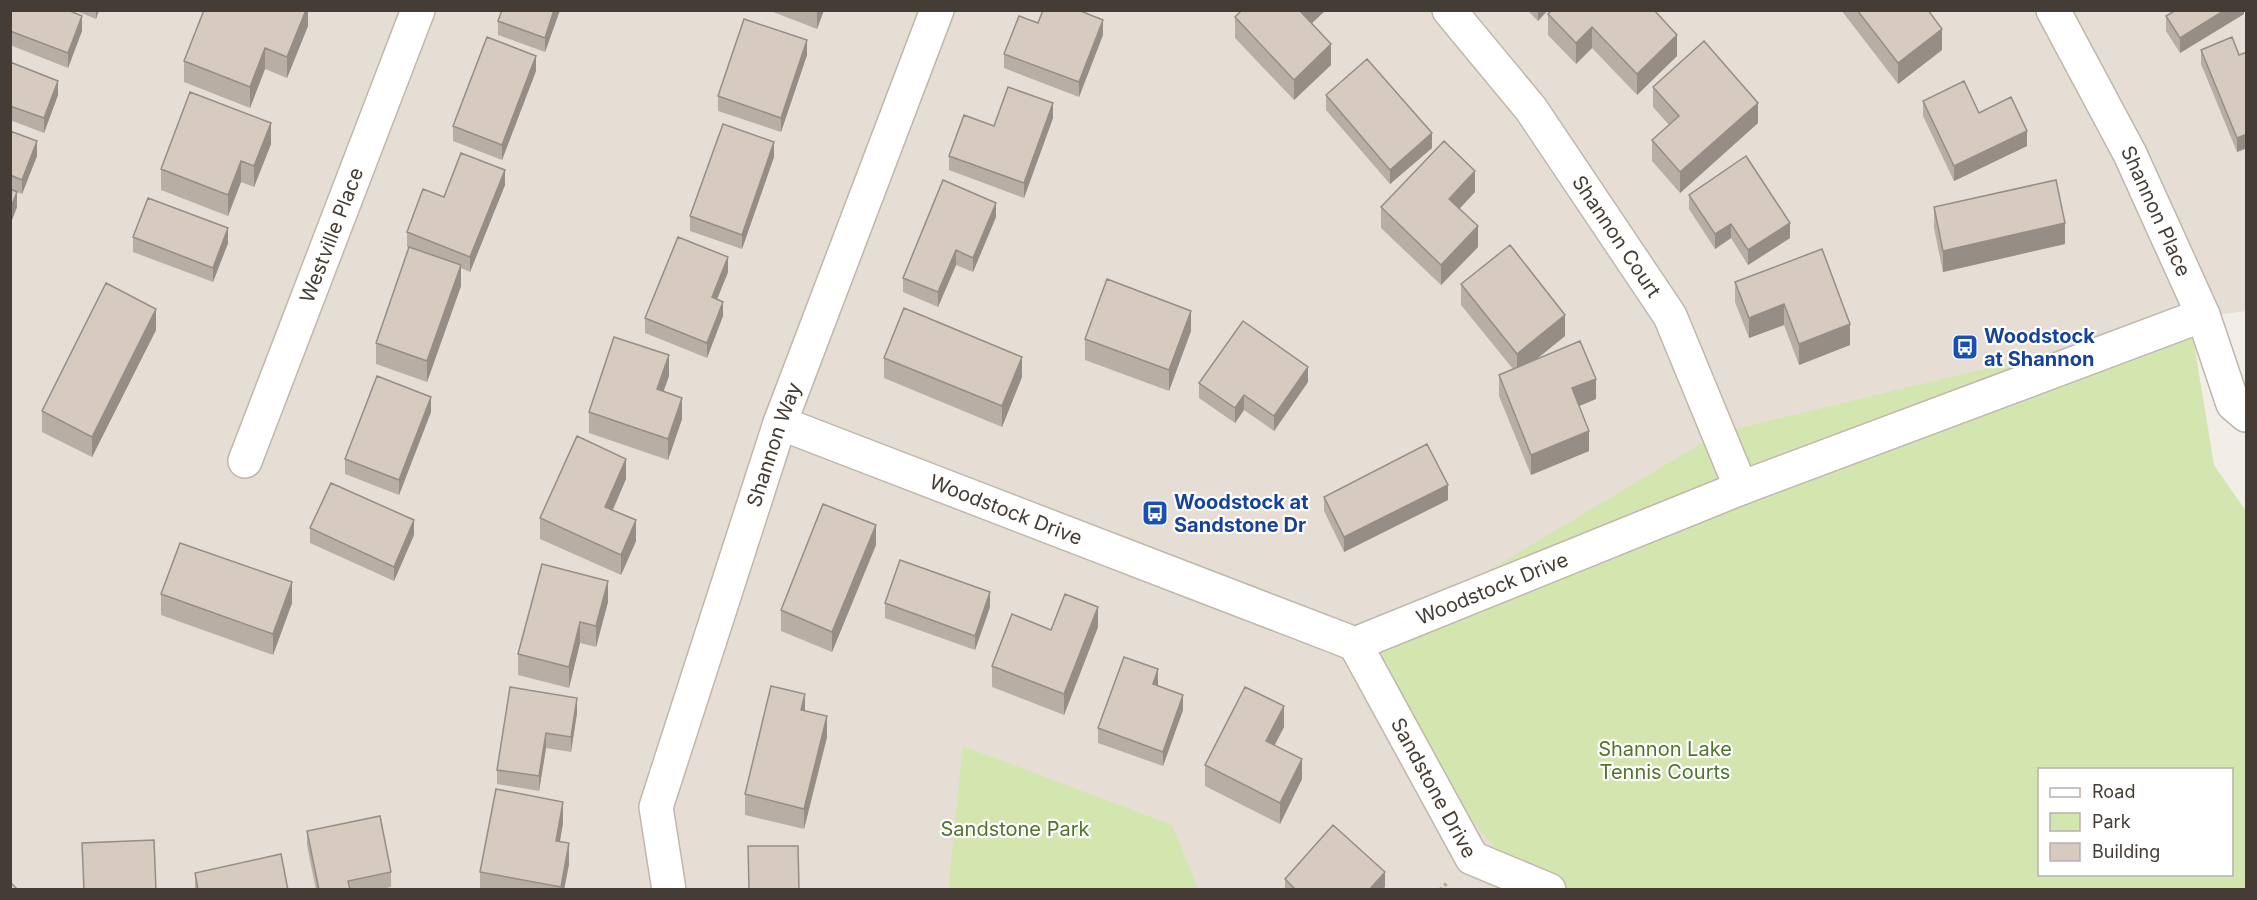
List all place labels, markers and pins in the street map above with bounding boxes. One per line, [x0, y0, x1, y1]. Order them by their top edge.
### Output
place label: Woodstock at Shannon [1984, 324, 2095, 371]
bus stop icon: Woodstock at Shannon [1950, 332, 1980, 362]
place label: Woodstock at Sandstone Dr [1174, 490, 1309, 537]
bus stop icon: Woodstock at Sandstone Dr [1140, 498, 1170, 528]

